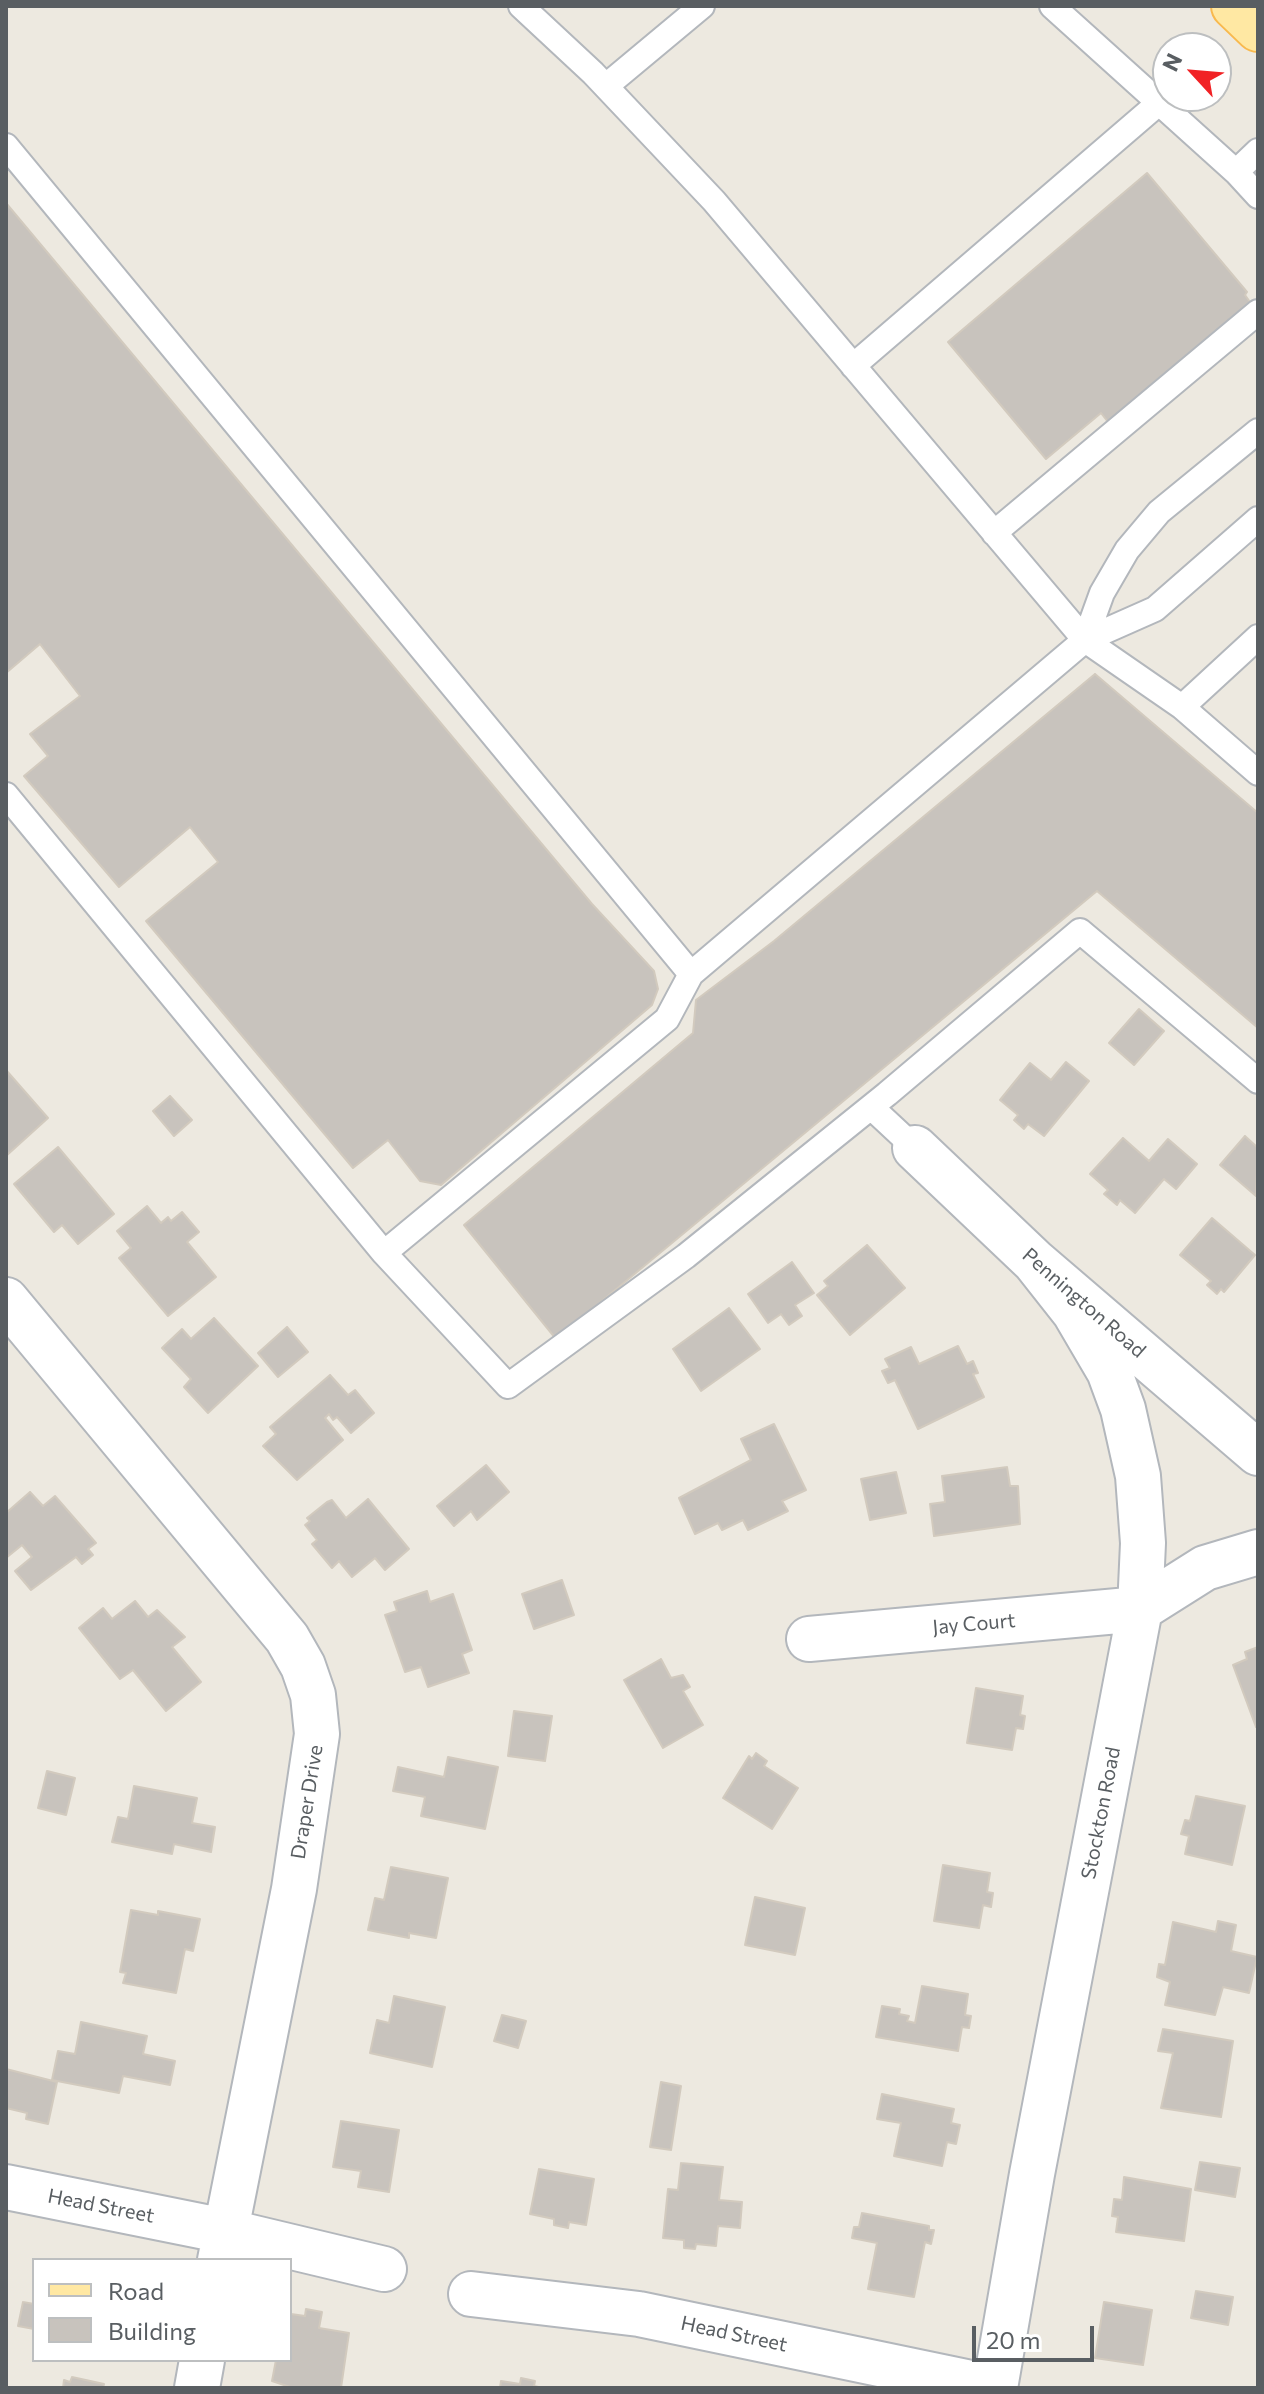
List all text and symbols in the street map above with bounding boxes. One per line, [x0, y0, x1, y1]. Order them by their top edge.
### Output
north arrow [1152, 32, 1232, 112]
text: N [1156, 49, 1188, 75]
street label: Pennington Road [1018, 1243, 1150, 1363]
street label: Jay Court [931, 1608, 1017, 1640]
street label: Draper Drive [286, 1743, 328, 1861]
street label: Stockton Road [1076, 1745, 1126, 1881]
street label: Head Street [46, 2184, 156, 2228]
legend [32, 2258, 292, 2362]
text: Road [108, 2276, 164, 2305]
scale bar [976, 2310, 1098, 2360]
street label: Head Street [679, 2311, 789, 2357]
text: Building [108, 2316, 196, 2345]
text: 20 m [986, 2325, 1040, 2354]

